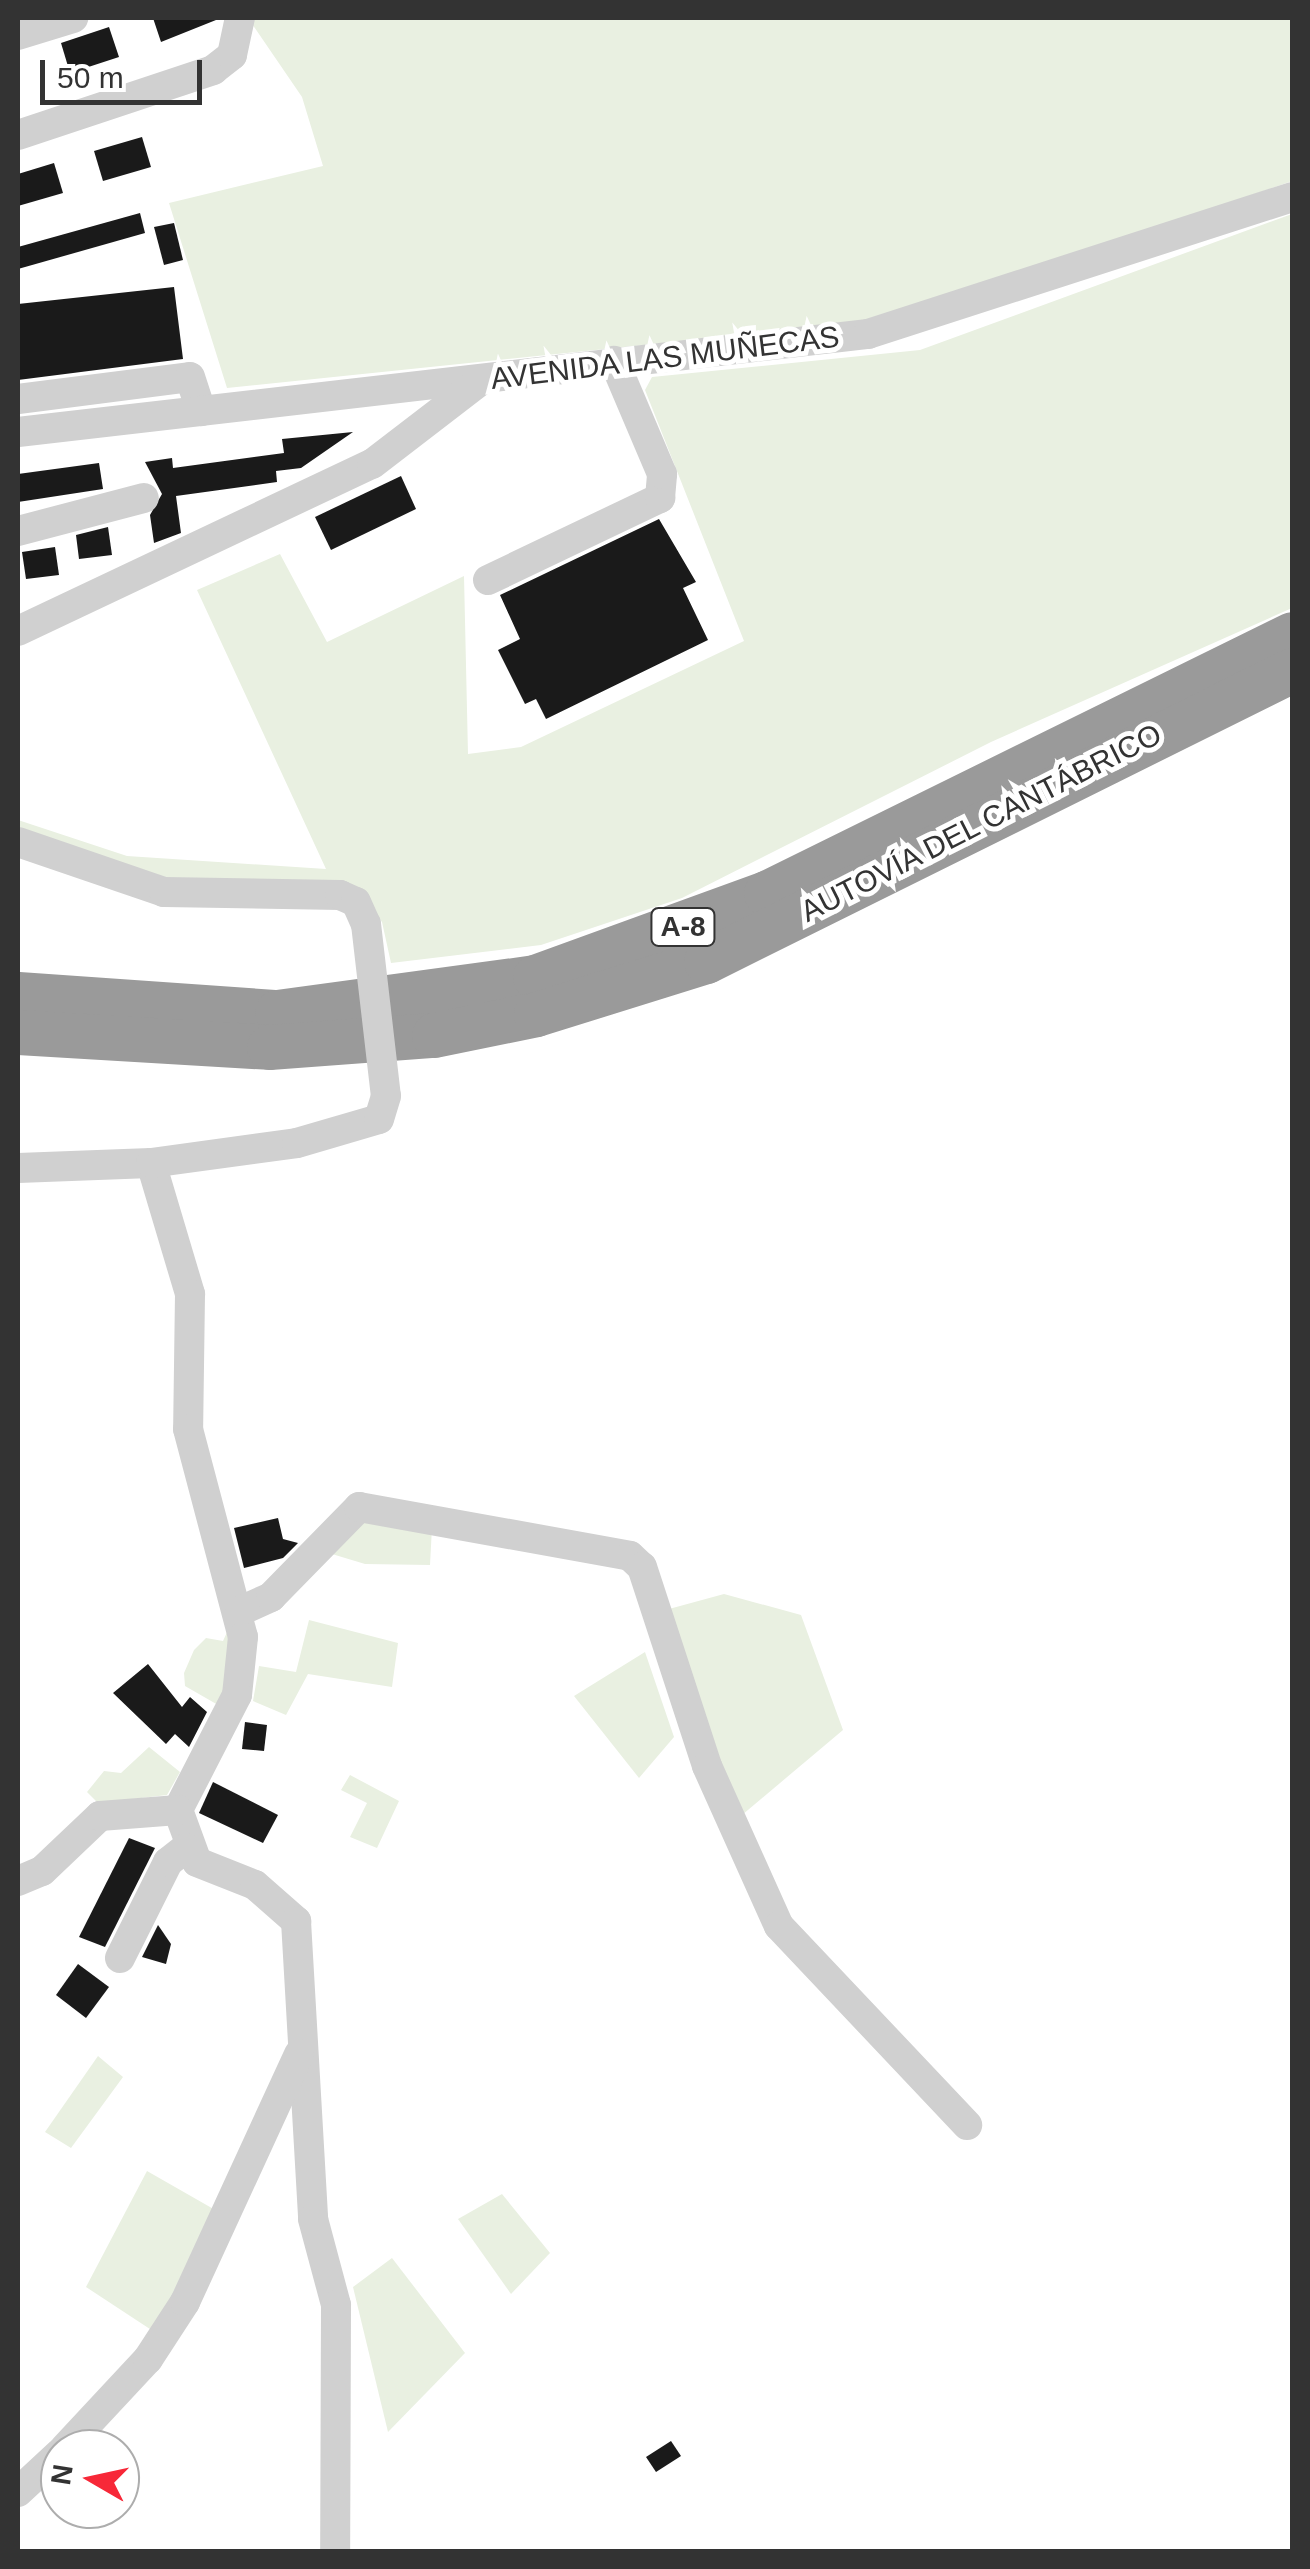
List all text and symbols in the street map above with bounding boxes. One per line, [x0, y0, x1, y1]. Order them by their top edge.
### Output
scale bar [45, 40, 208, 102]
text: 50 m [57, 61, 124, 94]
street label: AVENIDA LAS MUÑECAS [488, 319, 842, 397]
street label: AUTOVÍA DEL CANTÁBRICO [793, 716, 1169, 930]
road number: A-8 [648, 904, 718, 950]
north arrow [40, 2429, 140, 2529]
text: N [45, 2462, 79, 2487]

